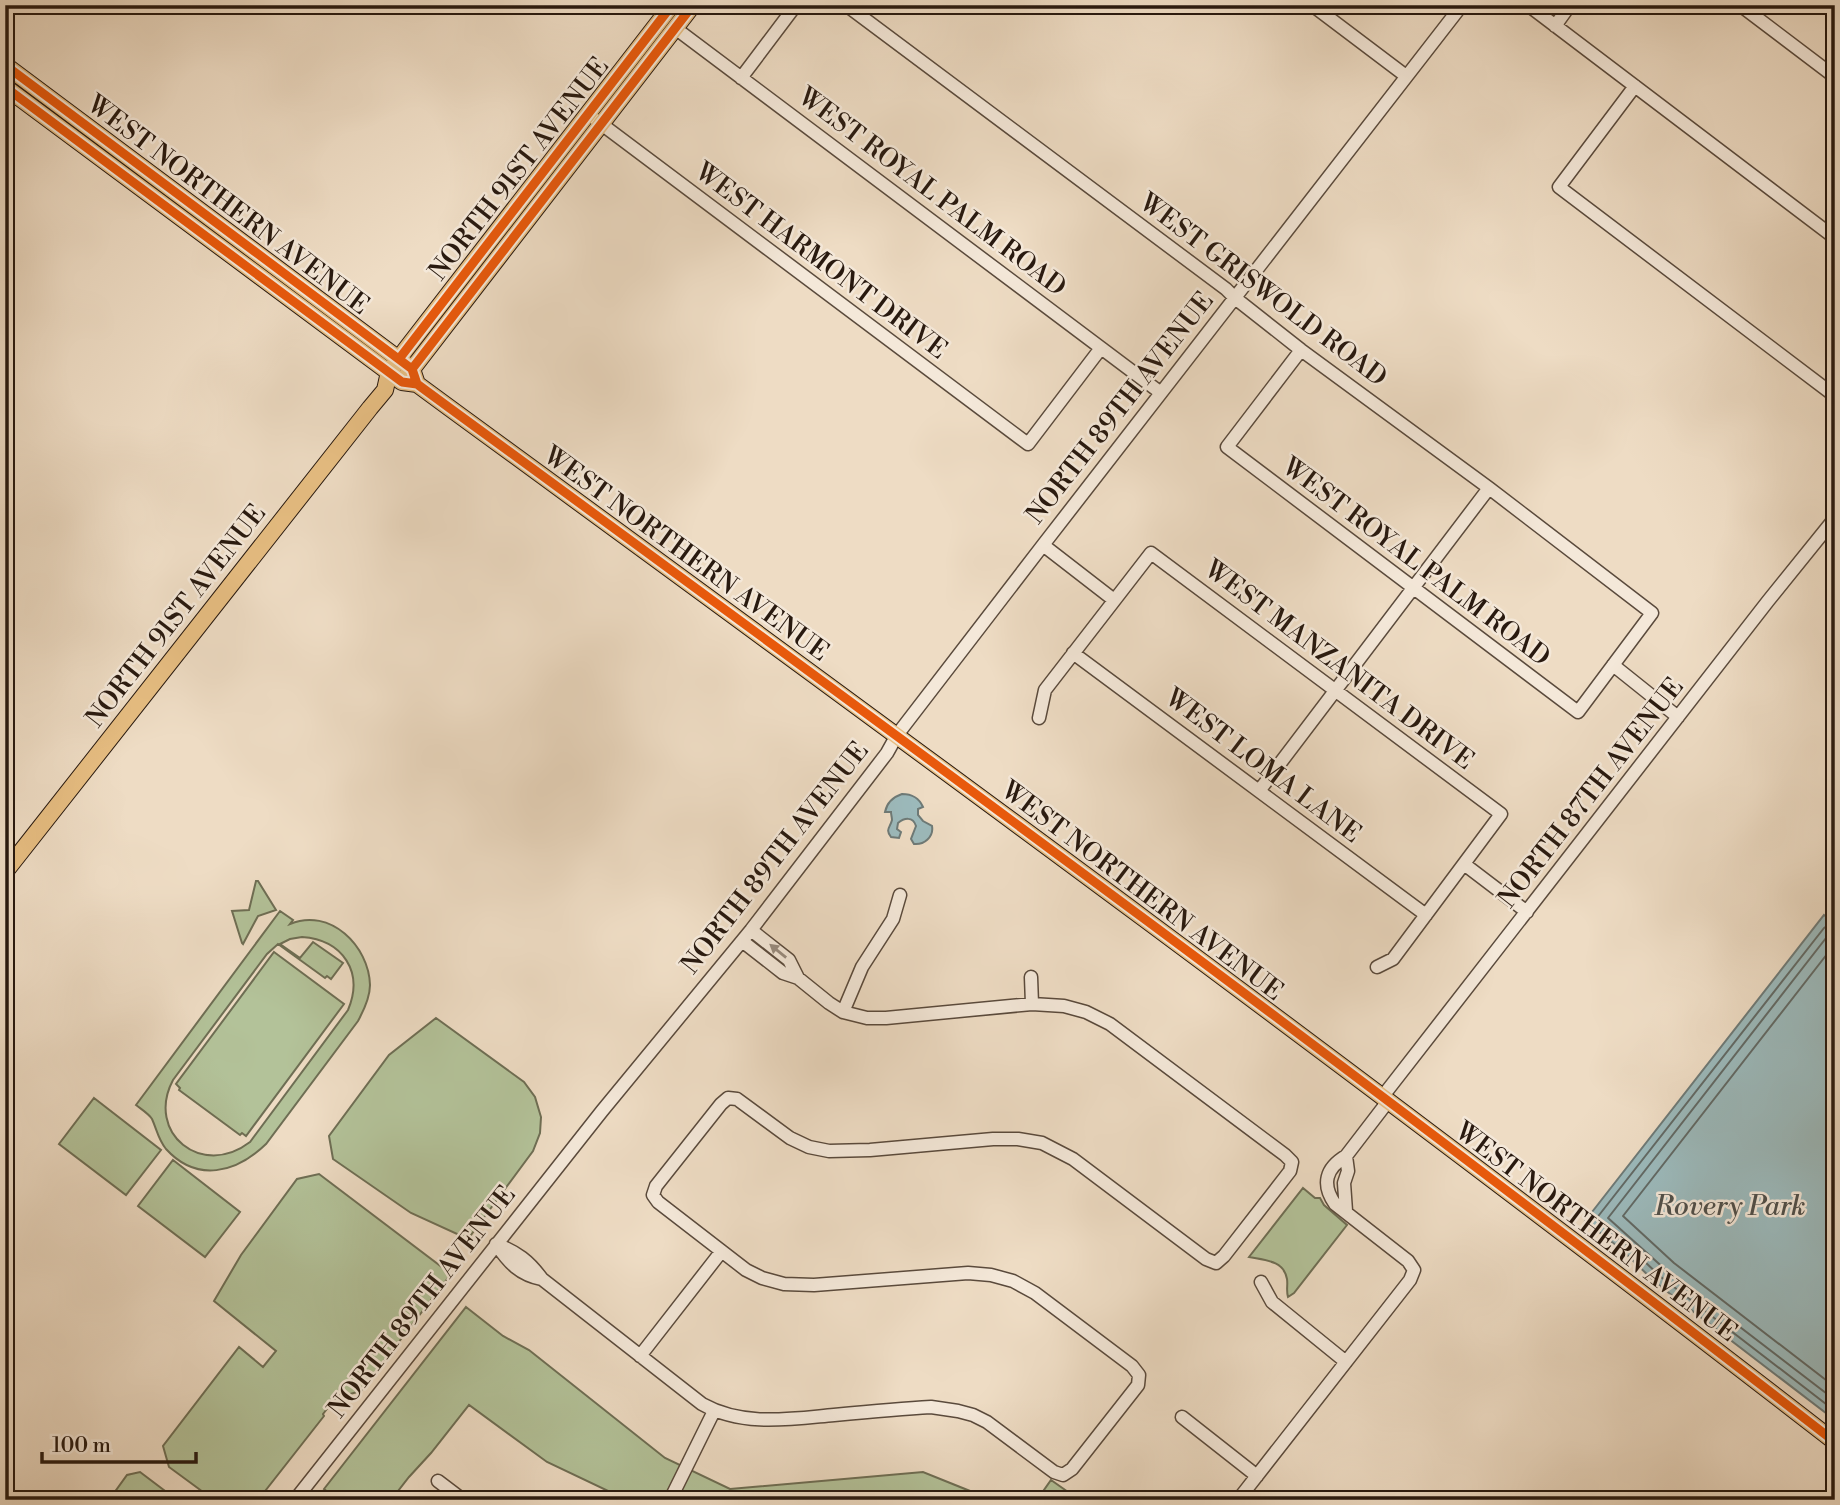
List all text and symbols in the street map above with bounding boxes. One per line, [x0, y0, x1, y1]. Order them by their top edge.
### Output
street label: NORTH 91ST AVENUE [422, 51, 616, 287]
street label: WEST ROYAL PALM ROAD [791, 80, 1072, 303]
street label: WEST NORTHERN AVENUE [80, 88, 375, 322]
street label: WEST HARMONT DRIVE [688, 155, 953, 366]
street label: WEST GRISWOLD ROAD [1132, 186, 1393, 394]
street label: NORTH 89TH AVENUE [1019, 286, 1221, 530]
street label: WEST NORTHERN AVENUE [536, 439, 835, 668]
street label: WEST ROYAL PALM ROAD [1275, 450, 1556, 673]
street label: NORTH 91ST AVENUE [79, 498, 273, 734]
street label: WEST MANZANITA DRIVE [1197, 553, 1480, 777]
street label: NORTH 87TH AVENUE [1491, 672, 1691, 914]
street label: WEST LOMA LANE [1158, 681, 1367, 850]
street label: NORTH 89TH AVENUE [674, 736, 876, 980]
street label: WEST NORTHERN AVENUE [994, 774, 1289, 1008]
one-way arrow [769, 944, 786, 959]
street label: WEST NORTHERN AVENUE [1448, 1115, 1743, 1349]
street label: NORTH 89TH AVENUE [321, 1180, 523, 1424]
water label: Rovery Park [1653, 1189, 1806, 1224]
scale bar [42, 1421, 196, 1465]
text: 100 m [52, 1433, 111, 1459]

